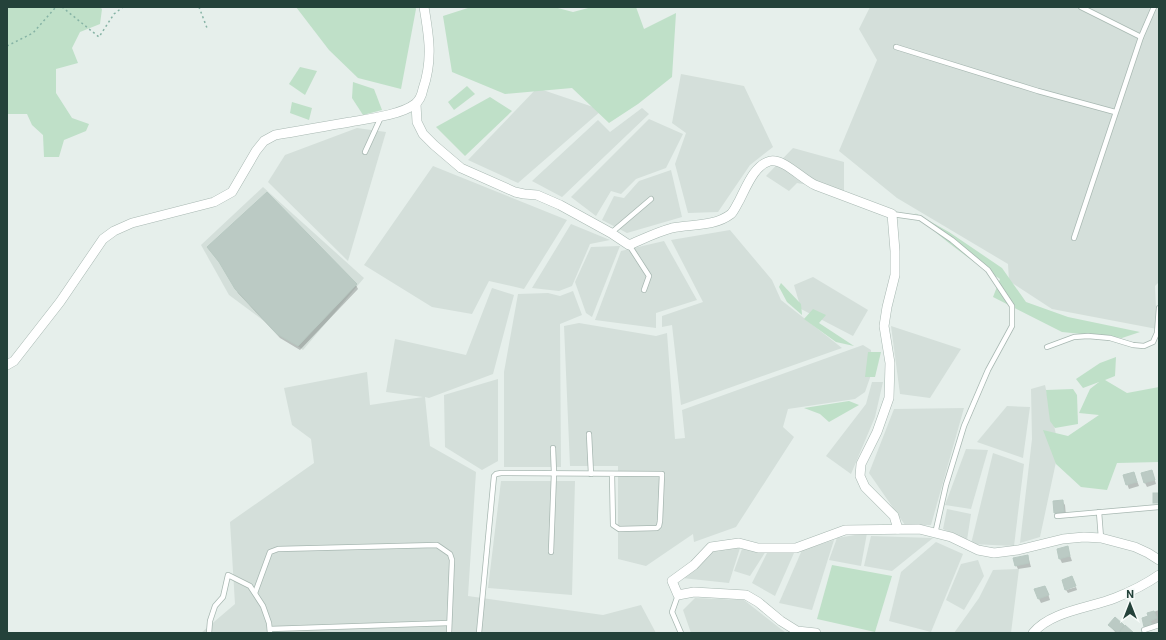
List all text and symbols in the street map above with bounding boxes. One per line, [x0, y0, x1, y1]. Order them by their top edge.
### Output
north arrow [1110, 584, 1150, 624]
text: N [1126, 588, 1134, 601]

